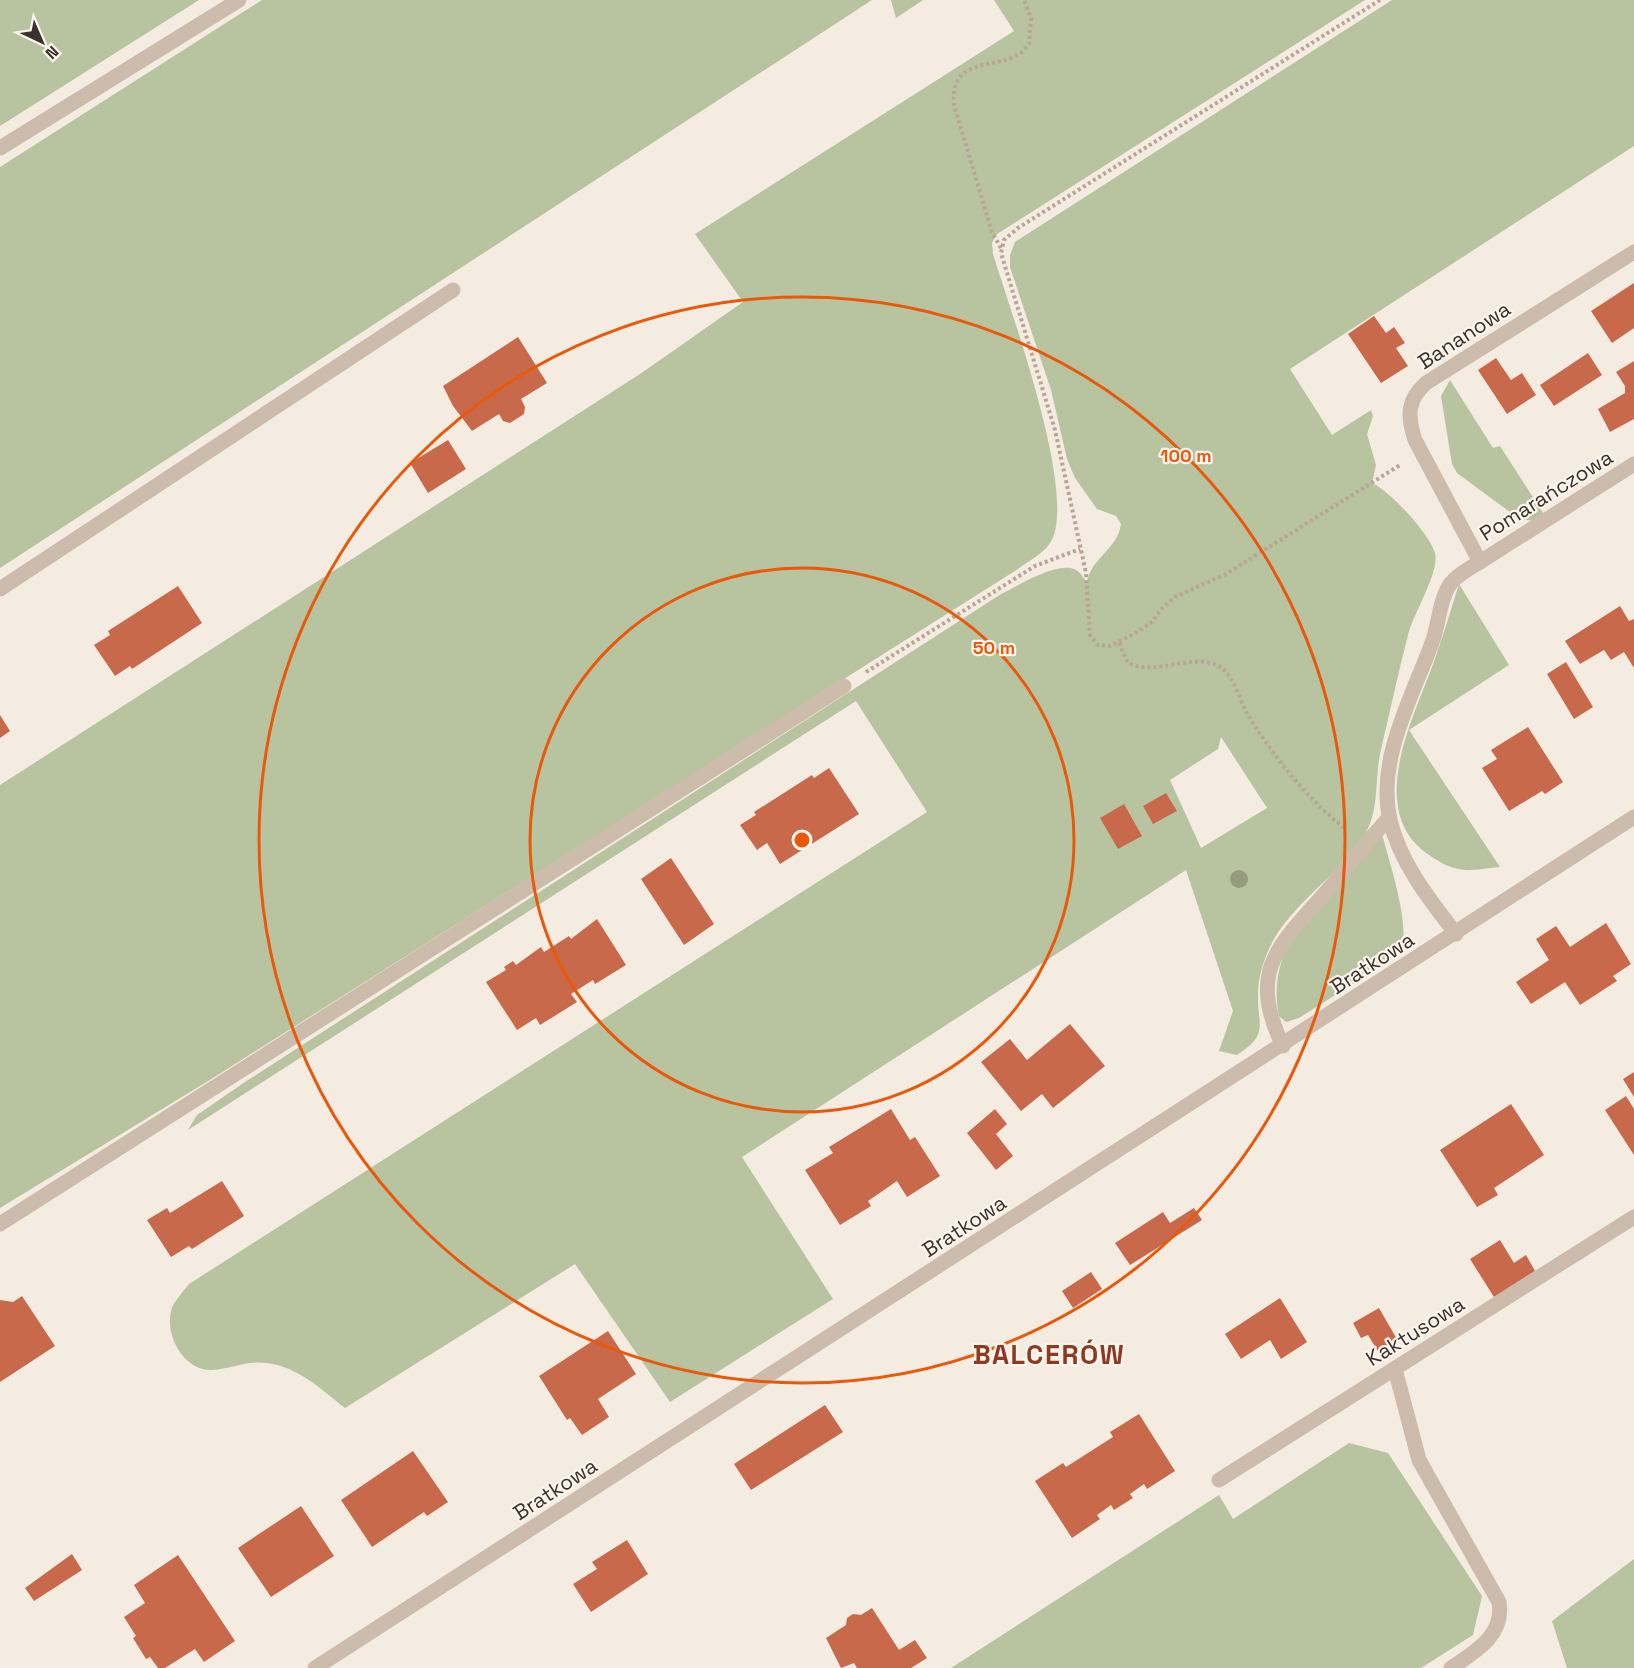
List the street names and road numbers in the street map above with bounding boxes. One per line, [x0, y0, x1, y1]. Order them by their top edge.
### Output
street label: Bananowa [1413, 295, 1515, 375]
street label: Pomarańczowa [1474, 443, 1618, 547]
street label: Bratkowa [1325, 926, 1419, 1000]
street label: Bratkowa [917, 1189, 1011, 1263]
street label: Kaktusowa [1361, 1290, 1469, 1372]
street label: Bratkowa [508, 1452, 602, 1526]

